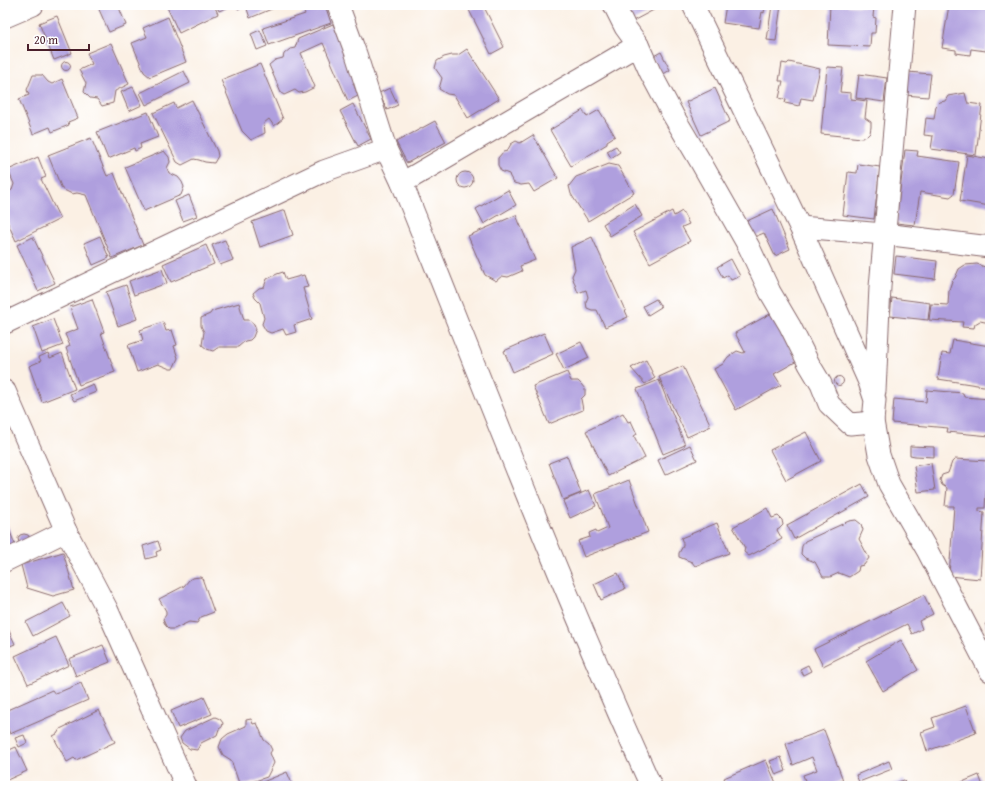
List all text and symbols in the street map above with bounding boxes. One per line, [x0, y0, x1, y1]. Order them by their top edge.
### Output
scale bar [28, 26, 89, 52]
text: 20 m [34, 31, 58, 48]

